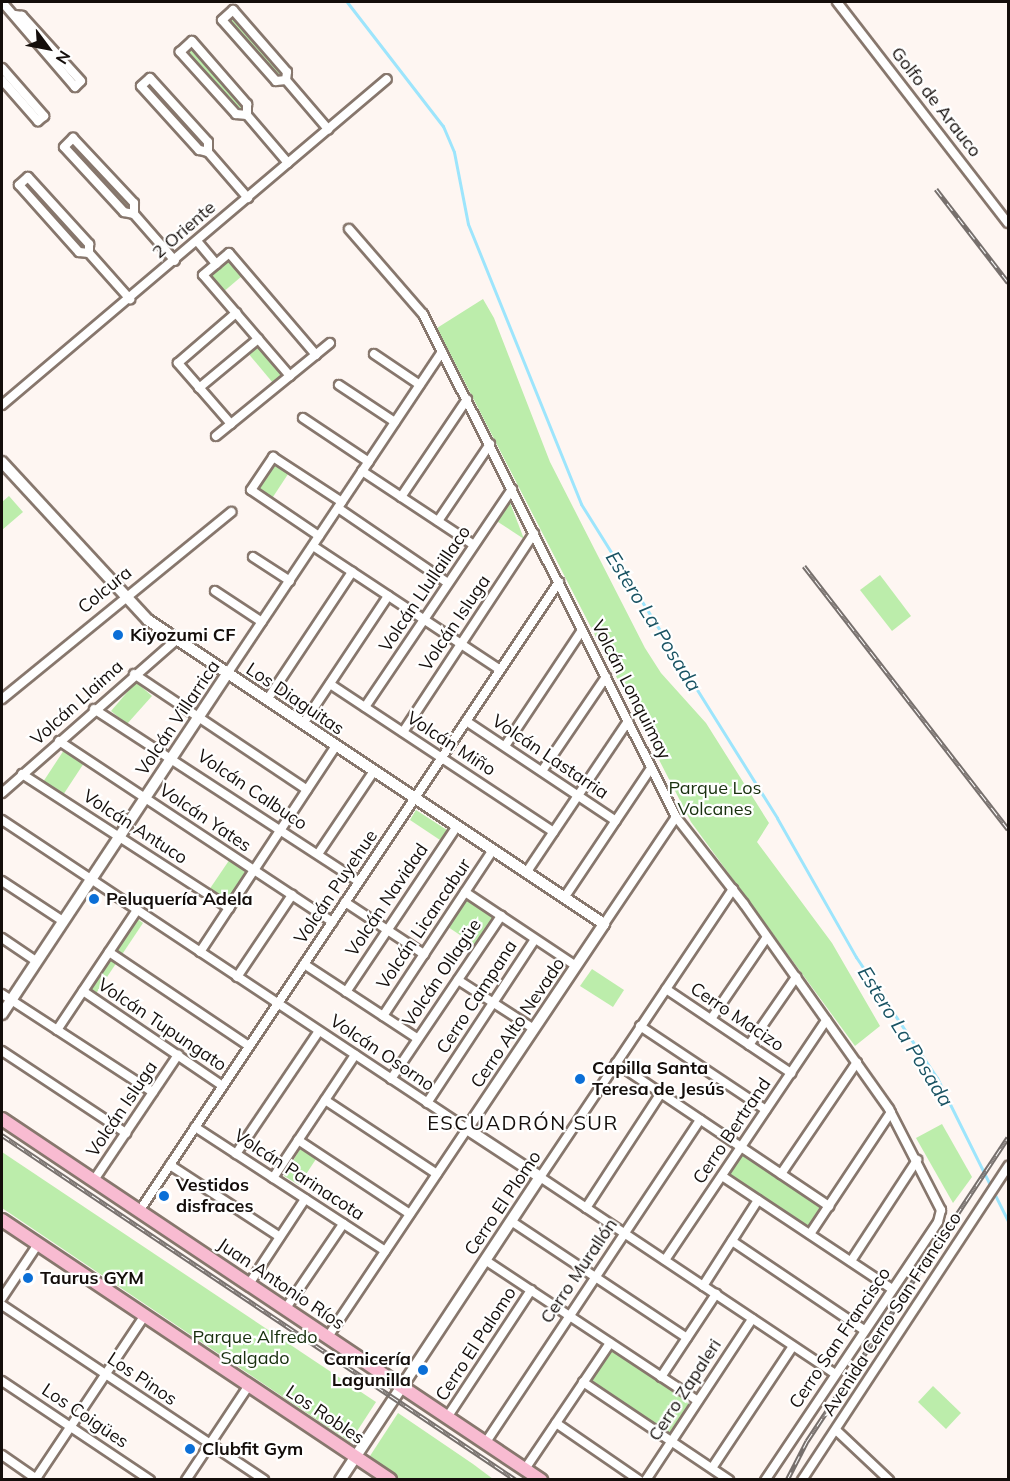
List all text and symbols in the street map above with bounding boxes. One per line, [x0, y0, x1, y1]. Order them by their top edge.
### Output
north arrow [18, 18, 78, 78]
street label: Golfo de Arauco [886, 43, 986, 161]
text: N [52, 47, 75, 68]
street label: 2 Oriente [148, 197, 220, 263]
street label: Volcán Llullaillaco [375, 522, 475, 656]
water label: Estero La Posada [601, 546, 707, 696]
street label: Colcura [74, 562, 136, 618]
street label: Volcán Isluga [415, 571, 495, 675]
street label: Volcán Lonquimay [587, 617, 675, 763]
place label: Kiyozumi CF [130, 624, 235, 646]
marker: Kiyozumi CF [111, 628, 125, 642]
street label: Volcán Llaima [26, 656, 128, 750]
street label: Volcán Villarrica [132, 656, 224, 780]
street label: Los Diaguitas [242, 658, 348, 740]
street label: Volcán Miño [403, 707, 499, 781]
street label: Volcán Lastarria [488, 710, 612, 804]
street label: Volcán Calbuco [193, 745, 311, 835]
park label: Parque Los Volcanes [668, 778, 762, 820]
street label: Volcán Yates [155, 779, 255, 857]
street label: Volcán Antuco [79, 785, 191, 869]
street label: Volcán Puyehue [290, 826, 382, 948]
street label: Volcán Navidad [341, 839, 433, 961]
street label: Volcán Licancabur [372, 855, 476, 993]
place label: Peluquería Adela [106, 888, 253, 910]
marker: Peluquería Adela [87, 892, 101, 906]
street label: Volcán Ollagüe [398, 915, 486, 1031]
street label: Cerro Campana [432, 936, 522, 1058]
street label: Cerro Alto Nevado [466, 954, 570, 1092]
water label: Estero La Posada [853, 961, 959, 1111]
street label: Volcán Tupungato [93, 974, 231, 1076]
street label: Cerro Macizo [686, 978, 788, 1056]
street label: Volcán Osorno [326, 1010, 438, 1096]
street label: Volcán Isluga [82, 1057, 162, 1161]
place label: Capilla Santa Teresa de Jesús [592, 1058, 725, 1100]
marker: Capilla Santa Teresa de Jesús [573, 1072, 587, 1086]
street label: Cerro Bertrand [689, 1074, 775, 1188]
district label: ESCUADRÓN SUR [427, 1110, 619, 1134]
street label: Volcán Parinacota [230, 1125, 368, 1225]
street label: Cerro El Plomo [460, 1147, 546, 1259]
place label: Vestidos disfraces [176, 1175, 253, 1218]
marker: Vestidos disfraces [157, 1189, 171, 1203]
street label: Avenida Cerro San Francisco [818, 1208, 966, 1420]
street label: Cerro Murallón [536, 1214, 622, 1328]
street label: Juan Antonio Ríos [213, 1234, 349, 1334]
street label: Cerro San Francisco [785, 1263, 895, 1413]
place label: Taurus GYM [40, 1267, 144, 1289]
marker: Taurus GYM [21, 1271, 35, 1285]
street label: Cerro El Palomo [431, 1283, 521, 1405]
park label: Parque Alfredo Salgado [192, 1327, 318, 1370]
street label: Cerro Zapaleri [644, 1335, 726, 1445]
street label: Los Pinos [103, 1348, 181, 1410]
place label: Carnicería Lagunilla [324, 1349, 411, 1392]
marker: Carnicería Lagunilla [416, 1363, 430, 1377]
street label: Los Coigües [38, 1379, 132, 1453]
street label: Los Robles [282, 1381, 368, 1449]
place label: Clubfit Gym [202, 1438, 303, 1460]
marker: Clubfit Gym [183, 1442, 197, 1456]

